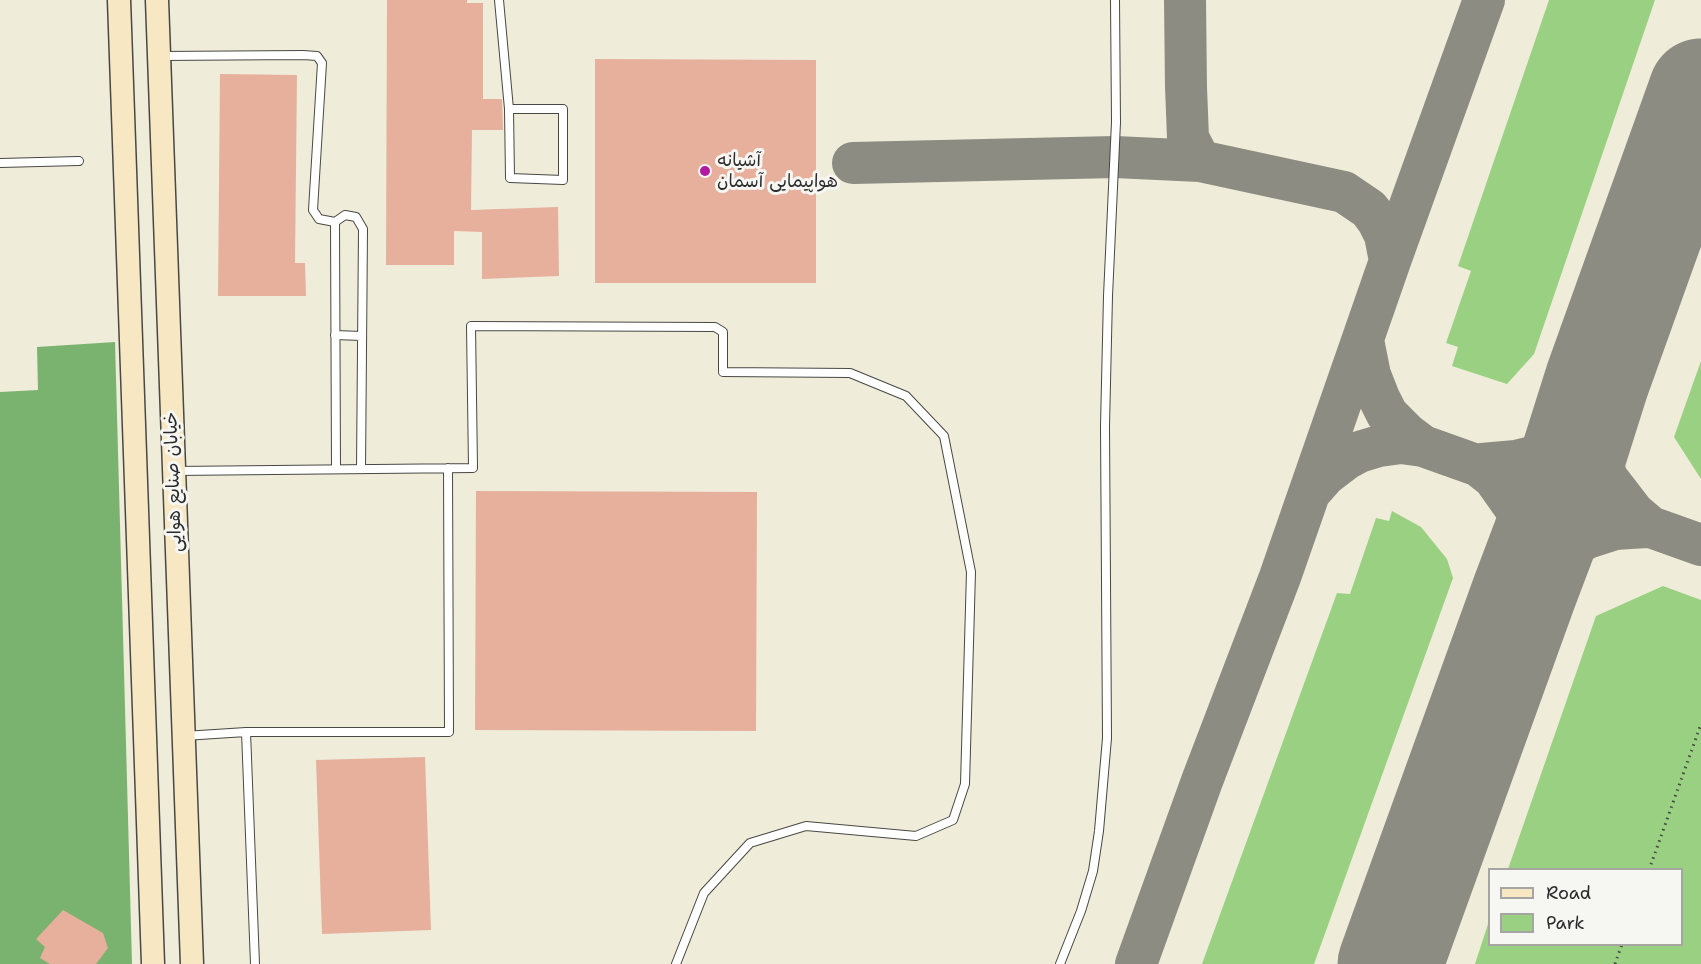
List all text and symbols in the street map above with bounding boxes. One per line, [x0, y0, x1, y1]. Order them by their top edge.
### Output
place label: آشیانه هواپیمایی آسمان [717, 150, 838, 192]
marker: آشیانه هواپیمایی آسمان [698, 164, 712, 178]
street label: خیابان صنایع هوایی [161, 412, 187, 552]
legend [1488, 868, 1683, 946]
text: Road [1546, 881, 1591, 905]
text: Park [1546, 911, 1585, 935]

